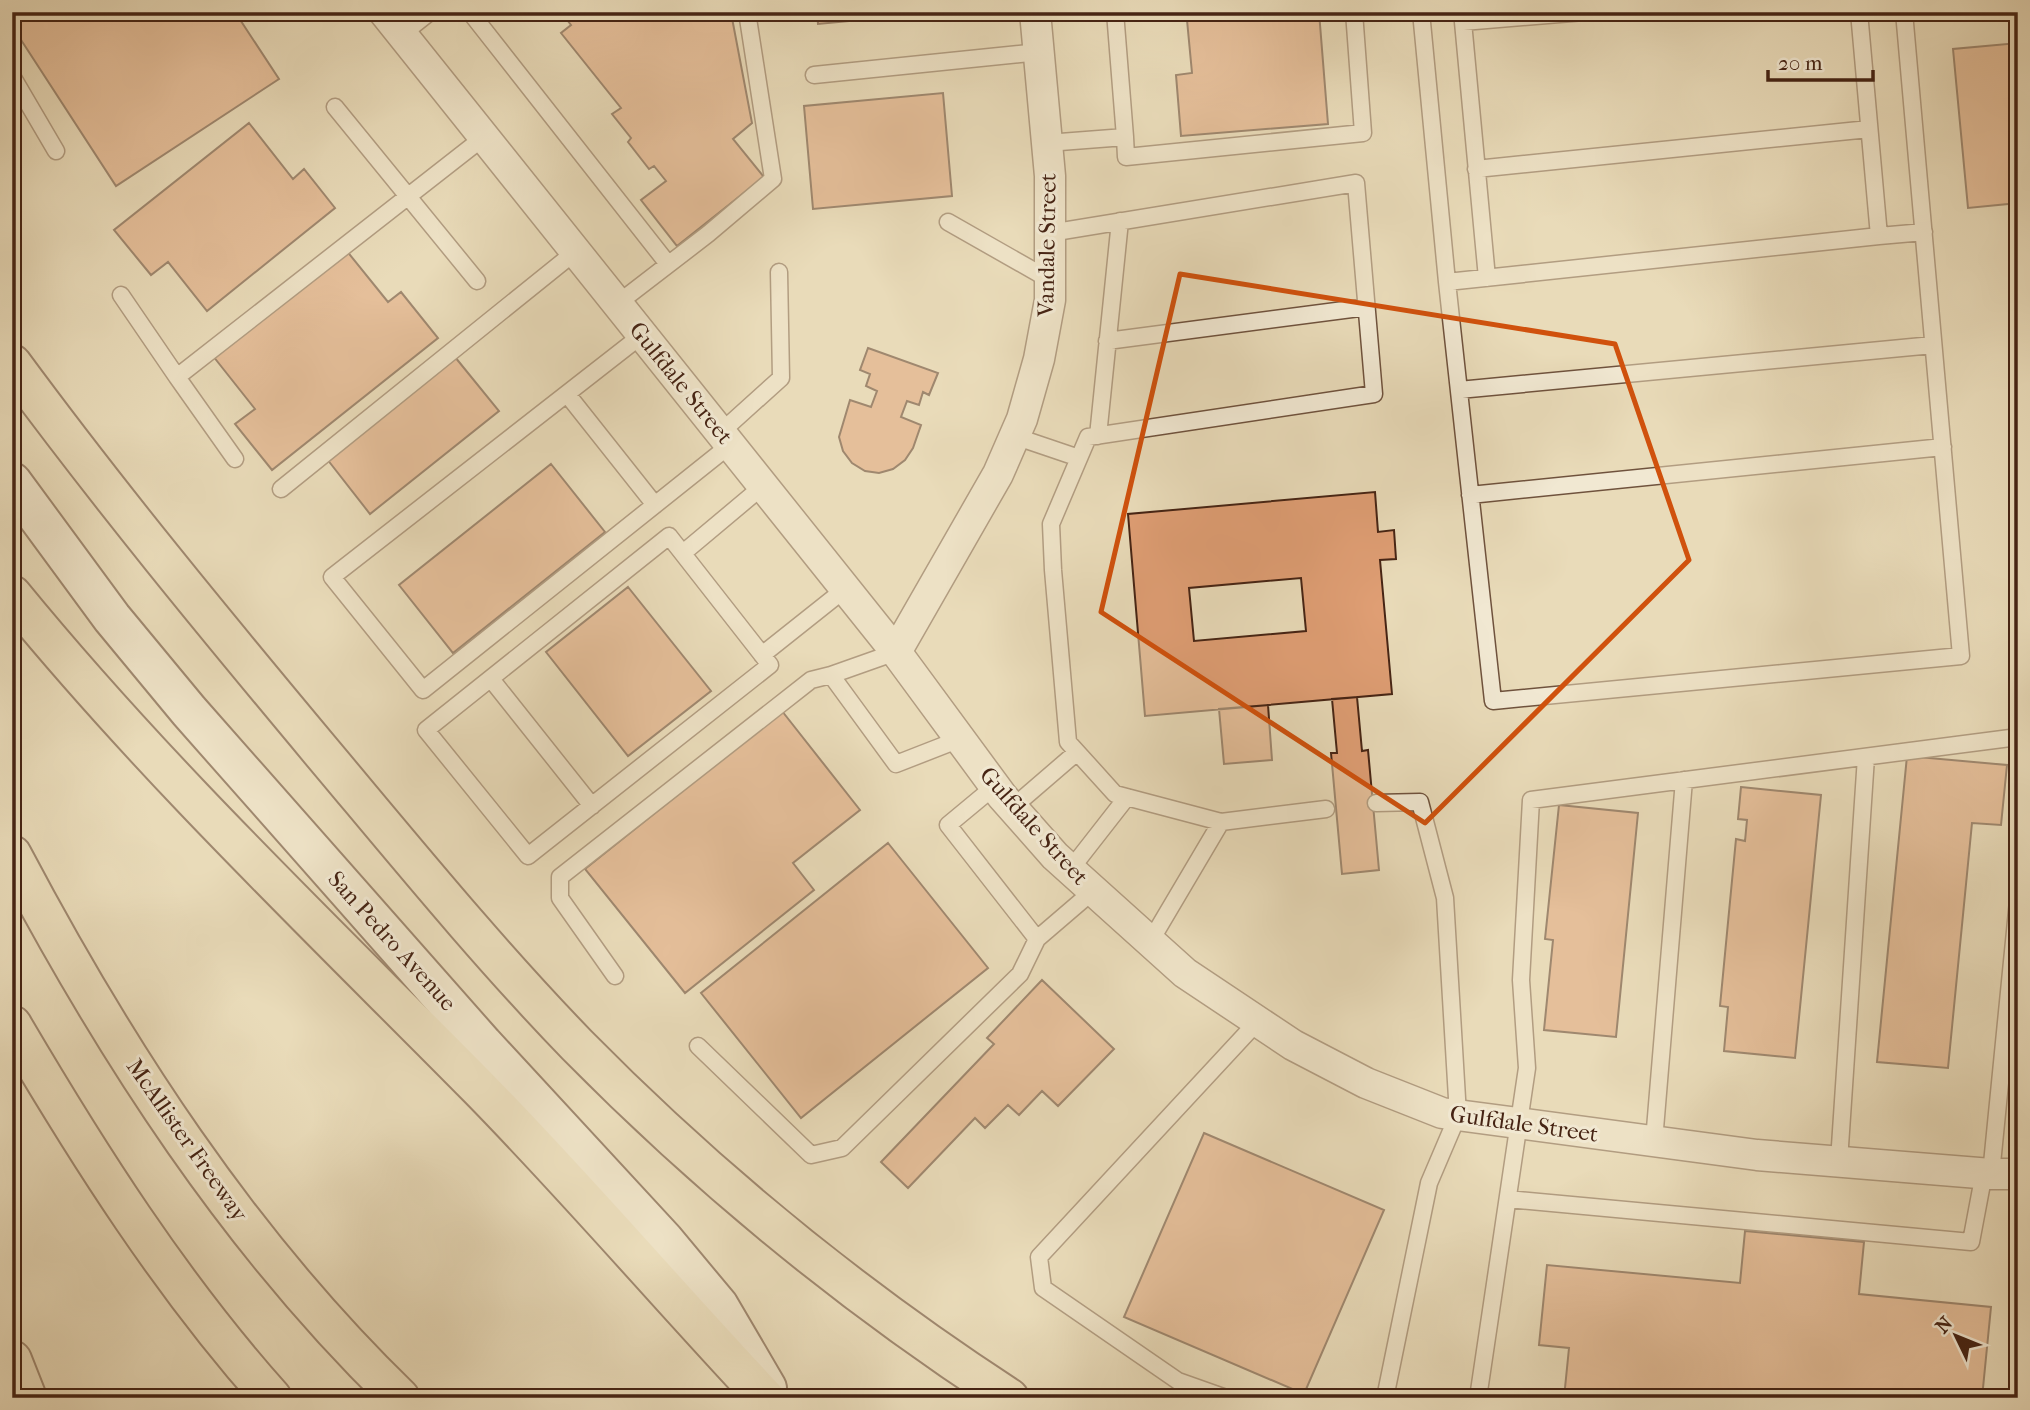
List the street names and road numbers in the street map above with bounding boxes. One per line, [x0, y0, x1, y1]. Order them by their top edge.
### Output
street label: Vandale Street [1032, 173, 1062, 318]
street label: Gulfdale Street [624, 317, 738, 449]
street label: Gulfdale Street [974, 762, 1094, 890]
street label: San Pedro Avenue [322, 866, 462, 1016]
street label: McAllister Freeway [121, 1054, 254, 1227]
street label: Gulfdale Street [1448, 1100, 1600, 1148]

